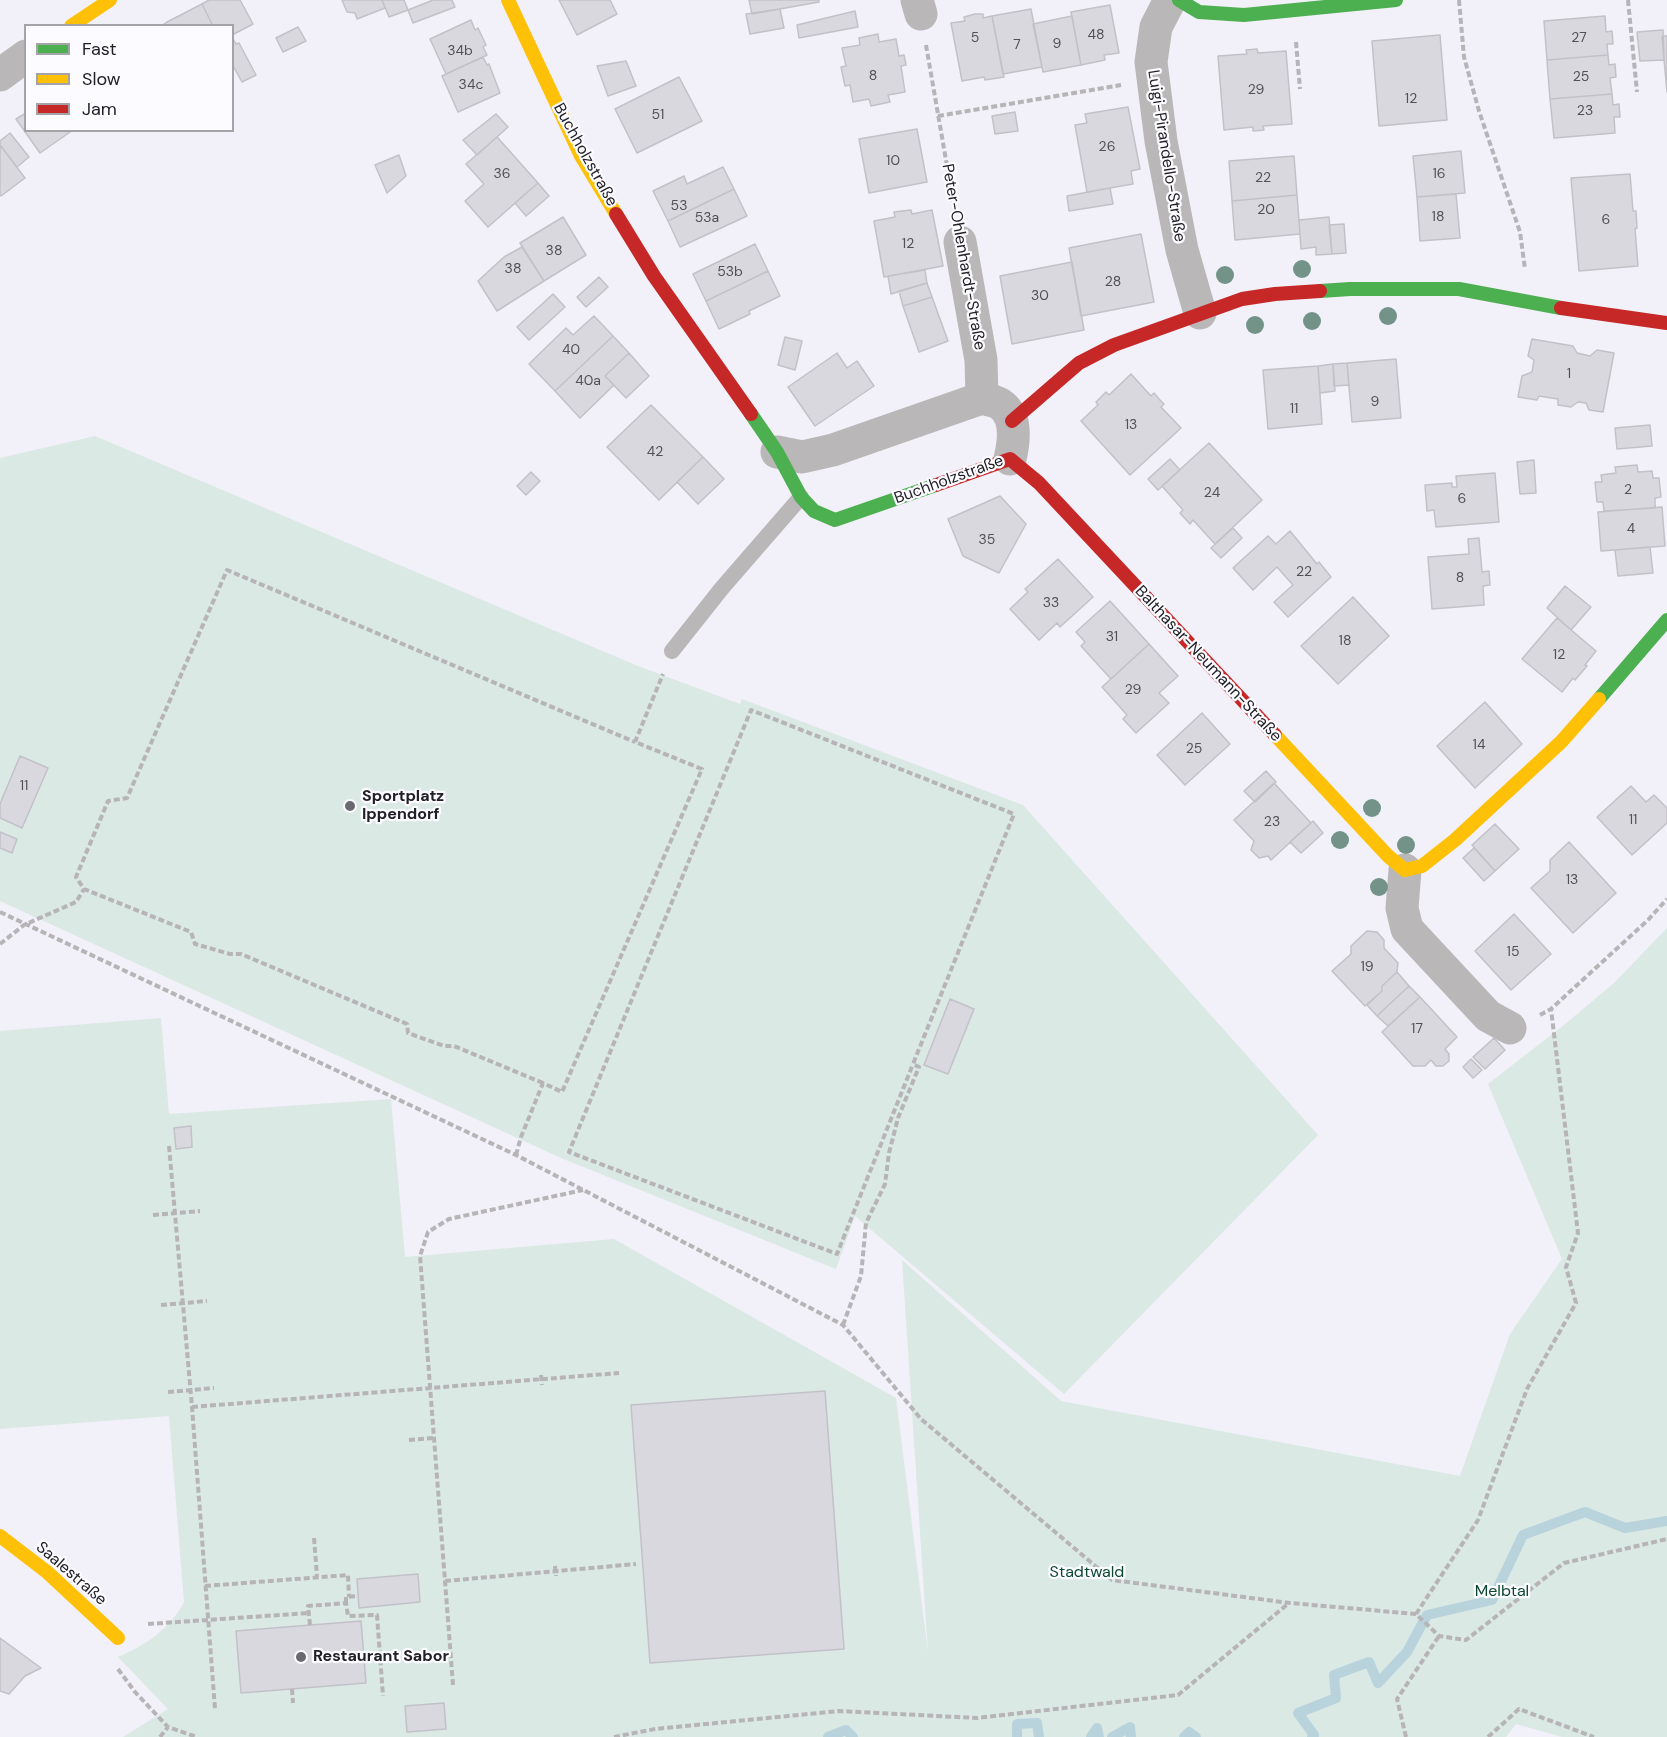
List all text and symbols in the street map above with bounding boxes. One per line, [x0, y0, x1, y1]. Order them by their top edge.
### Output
legend [24, 24, 234, 132]
house number: 48 [1087, 27, 1105, 43]
house number: 5 [971, 30, 979, 46]
house number: 27 [1571, 30, 1587, 46]
house number: 9 [1053, 36, 1061, 52]
text: Fast [82, 37, 117, 61]
house number: 7 [1013, 37, 1021, 53]
house number: 34b [447, 43, 473, 59]
text: Slow [82, 67, 121, 91]
house number: 8 [869, 68, 877, 84]
street label: Luigi-Pirandello-Straße [1143, 69, 1189, 243]
house number: 25 [1573, 69, 1589, 85]
house number: 34c [459, 77, 483, 93]
house number: 29 [1248, 82, 1264, 98]
house number: 12 [1405, 91, 1417, 107]
text: Jam [82, 97, 117, 121]
street label: Buchholzstraße [549, 100, 621, 210]
house number: 23 [1577, 103, 1593, 119]
house number: 51 [652, 107, 664, 123]
house number: 26 [1099, 139, 1115, 155]
house number: 10 [886, 153, 900, 169]
street label: Peter-Ohlenhardt-Straße [937, 162, 989, 352]
house number: 36 [493, 166, 511, 182]
house number: 16 [1432, 166, 1446, 182]
house number: 22 [1255, 170, 1271, 186]
house number: 53 [671, 198, 687, 214]
house number: 20 [1257, 202, 1275, 218]
house number: 18 [1432, 209, 1444, 225]
house number: 53a [695, 210, 719, 226]
house number: 6 [1602, 212, 1610, 228]
house number: 12 [902, 236, 914, 252]
house number: 38 [546, 243, 562, 259]
house number: 38 [505, 261, 521, 277]
house number: 53b [717, 264, 743, 280]
house number: 28 [1105, 274, 1121, 290]
house number: 30 [1031, 288, 1049, 304]
house number: 40 [562, 342, 580, 358]
house number: 1 [1567, 366, 1571, 382]
house number: 40a [575, 373, 601, 389]
house number: 9 [1371, 394, 1379, 410]
house number: 11 [1290, 401, 1298, 417]
house number: 13 [1125, 417, 1137, 433]
house number: 42 [647, 444, 663, 460]
street label: Buchholzstraße [892, 451, 1006, 509]
house number: 2 [1624, 482, 1632, 498]
house number: 24 [1204, 485, 1220, 501]
house number: 6 [1458, 491, 1466, 507]
house number: 4 [1627, 521, 1635, 537]
house number: 35 [979, 532, 995, 548]
house number: 22 [1296, 564, 1312, 580]
house number: 8 [1456, 570, 1464, 586]
street label: Balthasar-Neumann-Straße [1131, 582, 1285, 746]
house number: 33 [1043, 595, 1059, 611]
house number: 31 [1106, 629, 1118, 645]
house number: 18 [1339, 633, 1351, 649]
house number: 12 [1553, 647, 1565, 663]
house number: 29 [1125, 682, 1141, 698]
house number: 14 [1473, 737, 1485, 753]
house number: 25 [1186, 741, 1202, 757]
house number: 11 [20, 778, 28, 794]
place label: Sportplatz Ippendorf [362, 787, 444, 825]
marker: Sportplatz Ippendorf [343, 799, 357, 813]
house number: 11 [1629, 812, 1637, 828]
house number: 23 [1264, 814, 1280, 830]
house number: 13 [1566, 872, 1578, 888]
house number: 15 [1507, 944, 1519, 960]
house number: 19 [1360, 959, 1374, 975]
house number: 17 [1411, 1021, 1423, 1037]
street label: Saalestraße [32, 1538, 110, 1610]
park label: Stadtwald [1050, 1563, 1124, 1583]
park label: Melbtal [1475, 1582, 1529, 1602]
place label: Restaurant Sabor [313, 1647, 449, 1667]
marker: Restaurant Sabor [294, 1650, 308, 1664]

